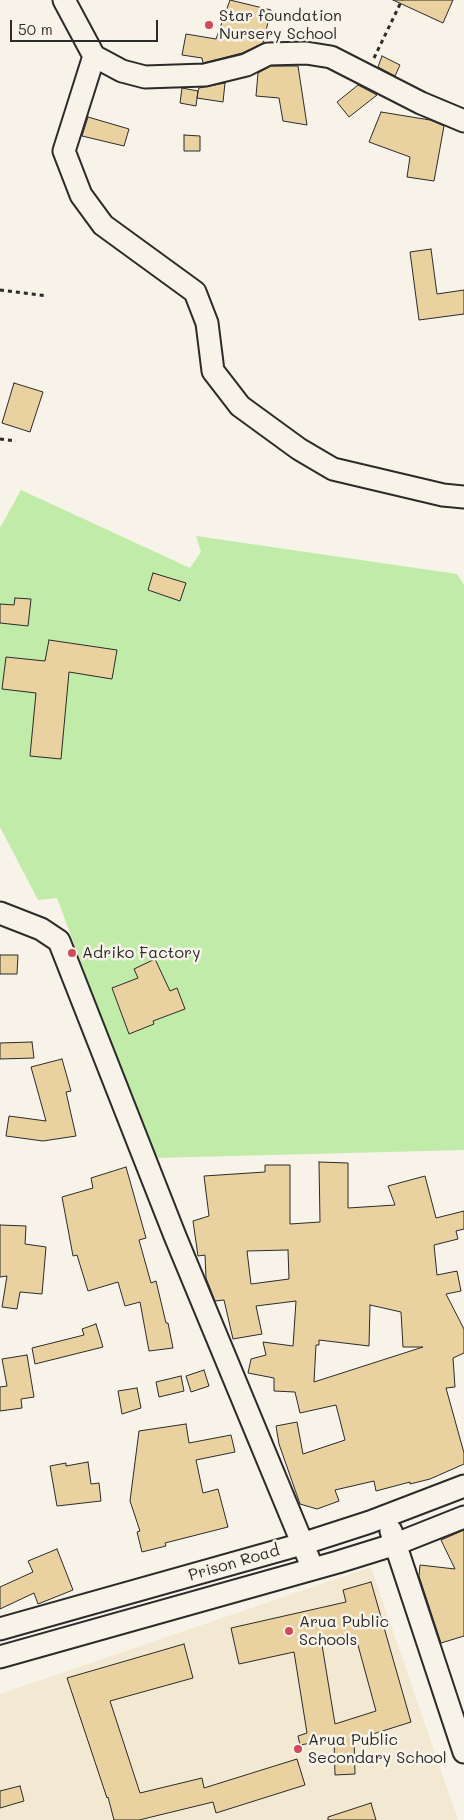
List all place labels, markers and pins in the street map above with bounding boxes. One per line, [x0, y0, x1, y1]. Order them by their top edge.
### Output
place label: Star foundation Nursery School [219, 6, 342, 44]
marker: Star foundation Nursery School [203, 19, 215, 31]
place label: Adriko Factory [82, 943, 200, 963]
marker: Adriko Factory [66, 947, 78, 959]
place label: Arua Public Schools [299, 1612, 389, 1650]
marker: Arua Public Schools [283, 1625, 295, 1637]
place label: Arua Public Secondary School [308, 1730, 447, 1768]
marker: Arua Public Secondary School [292, 1743, 304, 1755]

